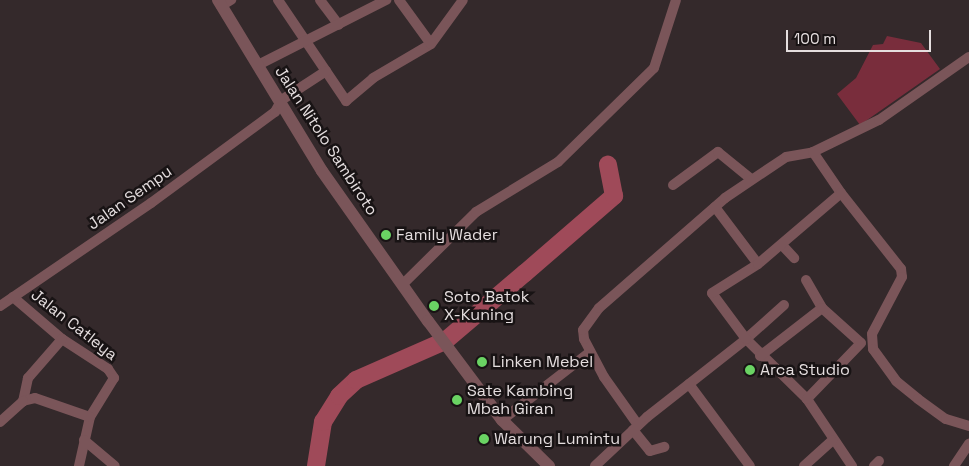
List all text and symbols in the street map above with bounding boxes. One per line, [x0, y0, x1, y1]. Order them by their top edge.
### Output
scale bar [789, 20, 934, 52]
text: 100 m [794, 29, 836, 48]
street label: Jalan Nitolo Sambiroto [271, 63, 381, 219]
street label: Jalan Sempu [84, 162, 176, 234]
place label: Family Wader [396, 225, 498, 245]
marker: Family Wader [380, 229, 392, 241]
street label: Jalan Catleya [27, 285, 121, 365]
place label: Soto Batok X-Kuning [444, 287, 529, 325]
marker: Soto Batok X-Kuning [428, 300, 440, 312]
place label: Linken Mebel [492, 352, 593, 372]
marker: Linken Mebel [476, 356, 488, 368]
place label: Arca Studio [760, 360, 850, 380]
marker: Arca Studio [744, 364, 756, 376]
place label: Sate Kambing Mbah Giran [467, 381, 573, 419]
marker: Sate Kambing Mbah Giran [451, 394, 463, 406]
place label: Warung Lumintu [494, 429, 620, 449]
marker: Warung Lumintu [478, 433, 490, 445]

